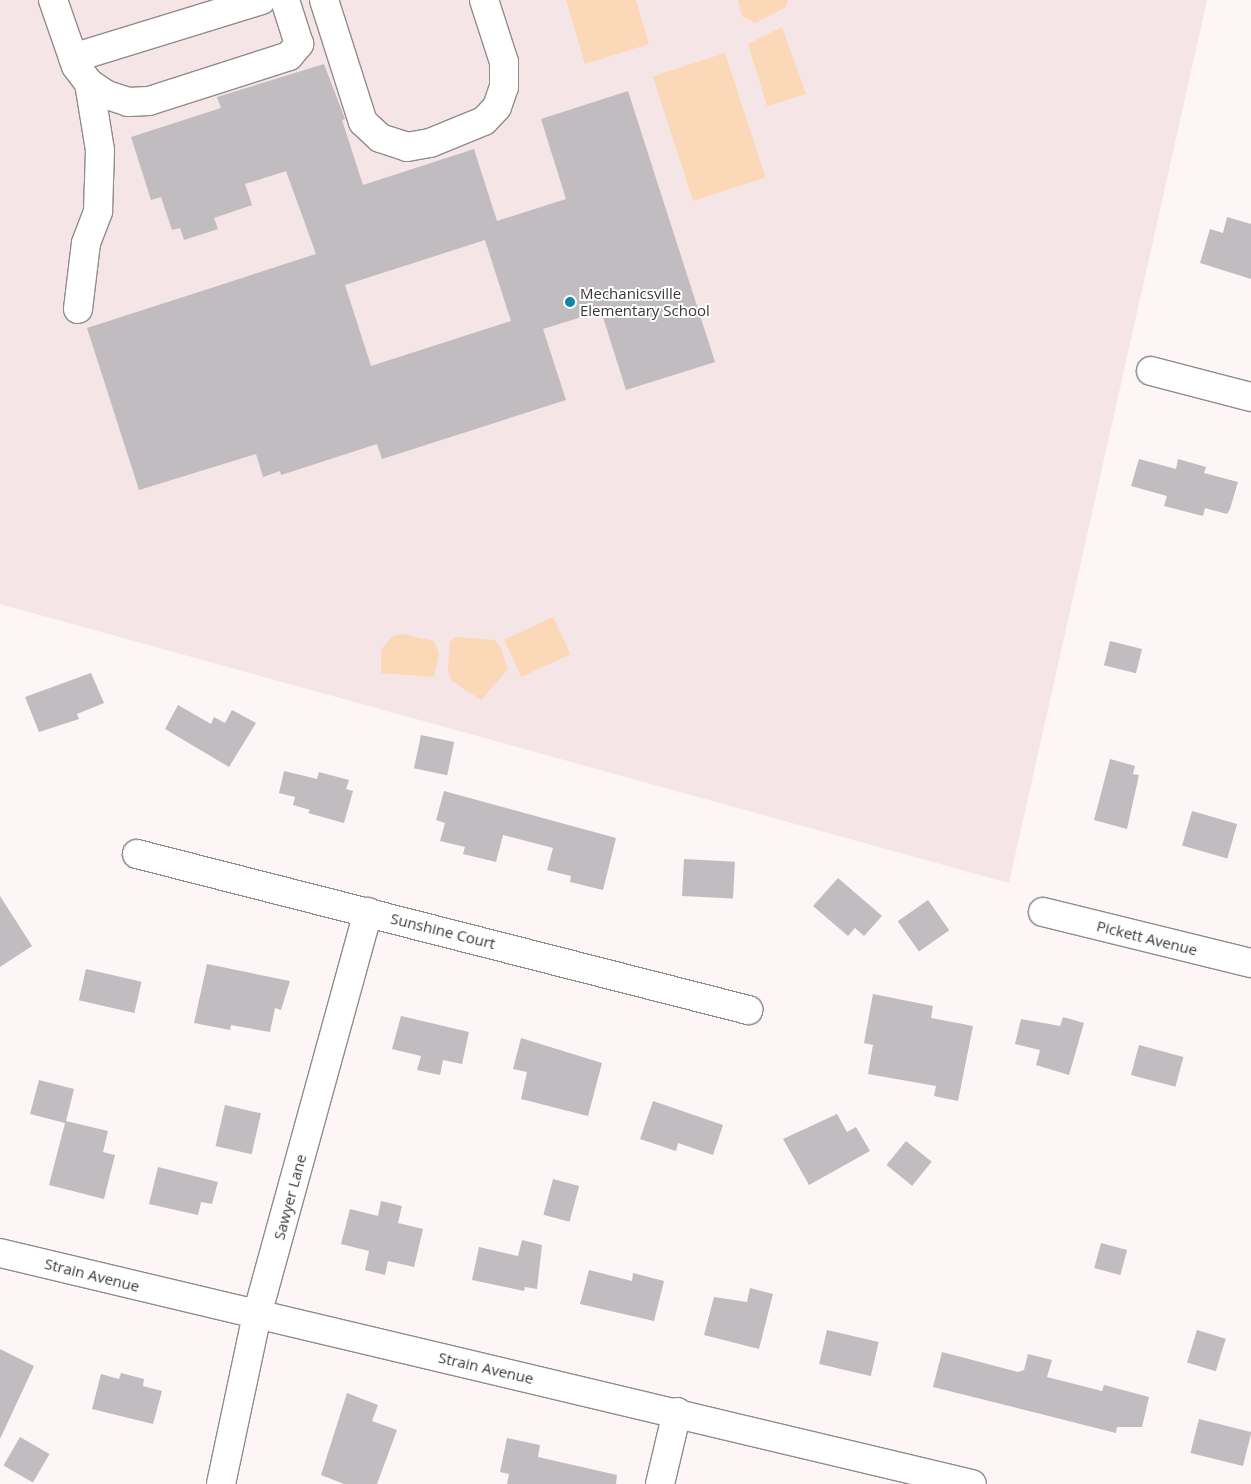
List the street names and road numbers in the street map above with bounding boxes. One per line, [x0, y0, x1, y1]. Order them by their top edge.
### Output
street label: Sunshine Court [389, 909, 497, 953]
street label: Pickett Avenue [1095, 917, 1199, 959]
street label: Sawyer Lane [270, 1152, 310, 1242]
street label: Strain Avenue [43, 1255, 141, 1295]
street label: Strain Avenue [437, 1348, 535, 1388]

